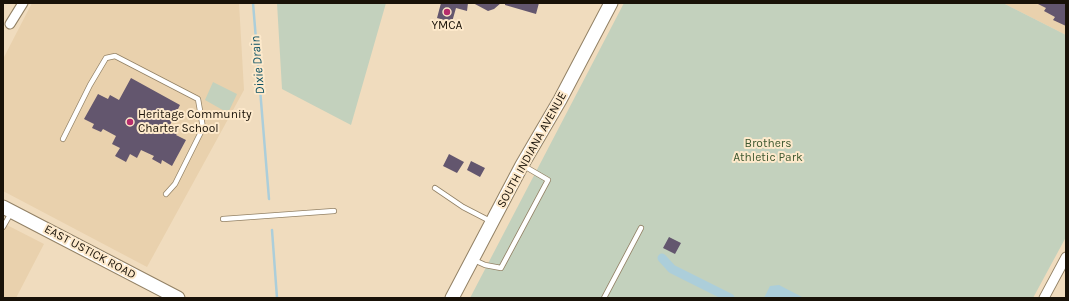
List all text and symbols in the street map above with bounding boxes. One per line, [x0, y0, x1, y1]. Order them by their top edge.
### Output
marker: YMCA [442, 7, 452, 17]
place label: YMCA [432, 19, 462, 33]
water label: Dixie Drain [248, 35, 268, 95]
street label: SOUTH INDIANA AVENUE [494, 90, 570, 210]
place label: Heritage Community Charter School [138, 108, 252, 136]
marker: Heritage Community Charter School [125, 117, 135, 127]
park label: Brothers Athletic Park [733, 137, 803, 165]
street label: EAST USTICK ROAD [42, 222, 138, 282]

